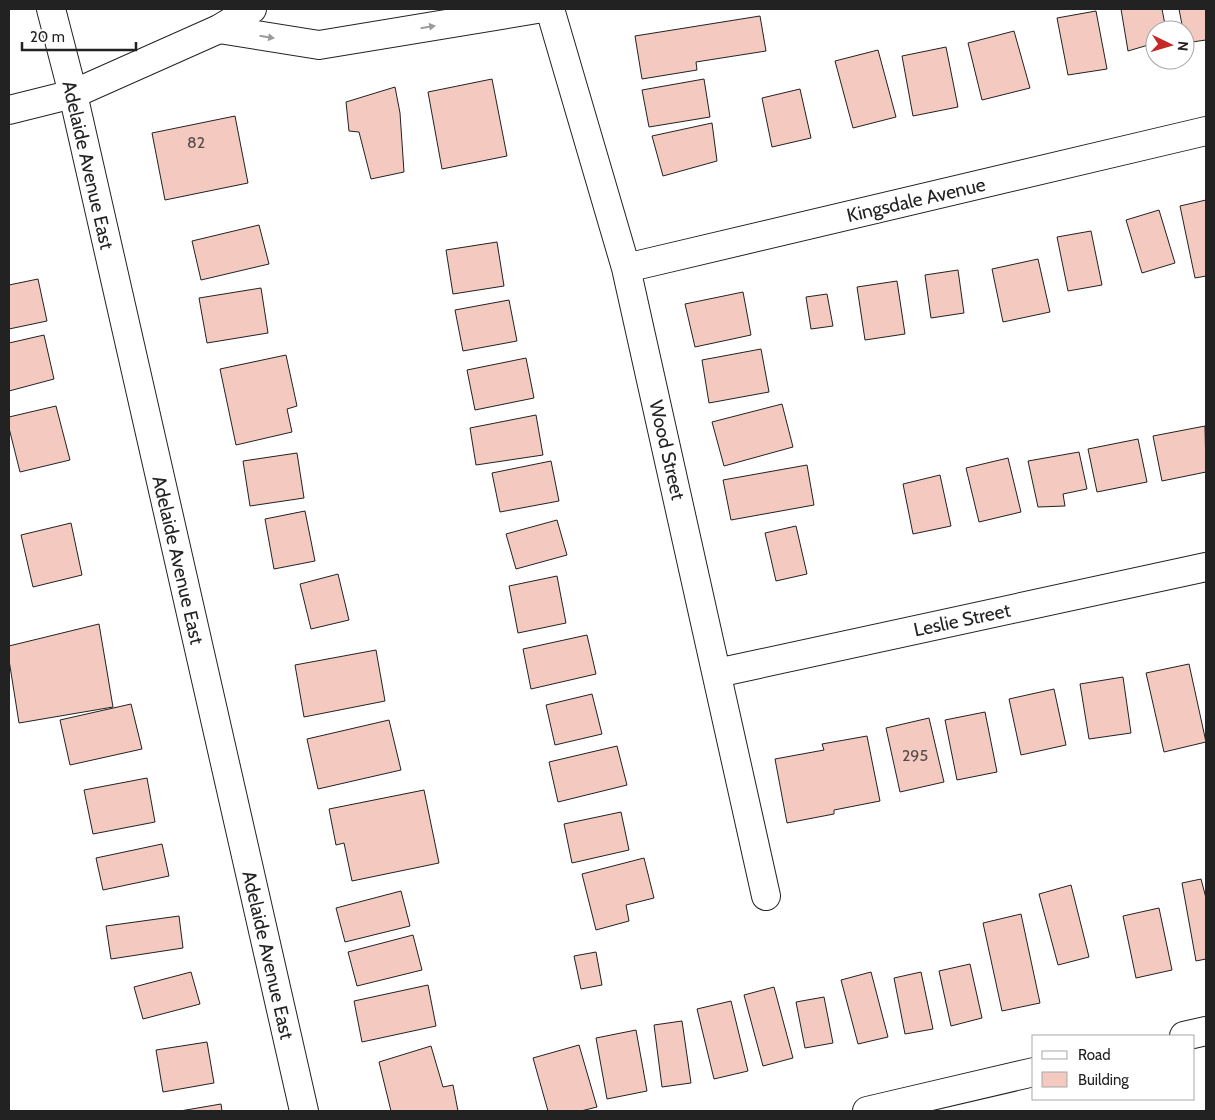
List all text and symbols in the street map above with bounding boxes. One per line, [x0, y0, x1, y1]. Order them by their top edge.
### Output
scale bar [22, 20, 136, 52]
north arrow [1145, 20, 1195, 70]
one-way arrow [420, 22, 436, 30]
text: 20 m [30, 28, 65, 46]
one-way arrow [259, 33, 275, 41]
text: N [1174, 40, 1192, 52]
street label: Adelaide Avenue East [57, 78, 119, 252]
house number: 82 [187, 133, 205, 152]
street label: Kingsdale Avenue [844, 173, 988, 227]
street label: Wood Street [644, 398, 690, 503]
street label: Adelaide Avenue East [147, 473, 209, 647]
street label: Leslie Street [912, 598, 1013, 641]
house number: 295 [902, 746, 928, 765]
street label: Adelaide Avenue East [237, 868, 299, 1042]
legend [1032, 1035, 1195, 1100]
text: Road [1078, 1046, 1111, 1064]
text: Building [1078, 1071, 1129, 1089]

